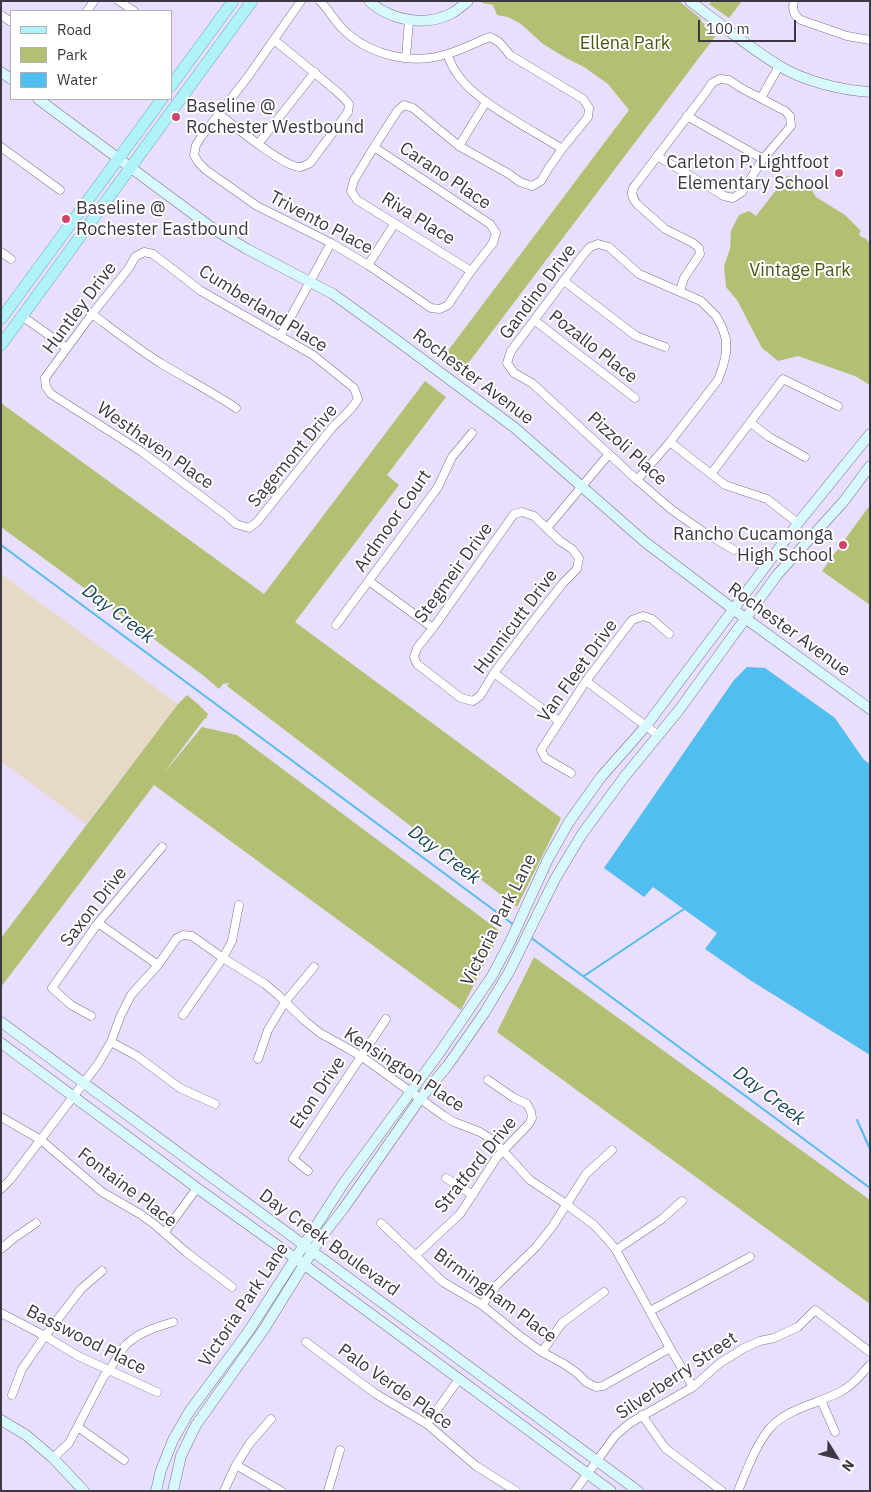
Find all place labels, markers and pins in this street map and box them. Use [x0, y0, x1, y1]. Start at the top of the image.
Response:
place label: Baseline @ Rochester Westbound [186, 96, 364, 138]
marker: Baseline @ Rochester Westbound [170, 111, 182, 123]
place label: Carleton P. Lightfoot Elementary School [666, 152, 829, 194]
marker: Carleton P. Lightfoot Elementary School [833, 167, 845, 179]
place label: Baseline @ Rochester Eastbound [76, 198, 249, 240]
marker: Baseline @ Rochester Eastbound [60, 213, 72, 225]
place label: Rancho Cucamonga High School [673, 524, 833, 566]
marker: Rancho Cucamonga High School [837, 539, 849, 551]

